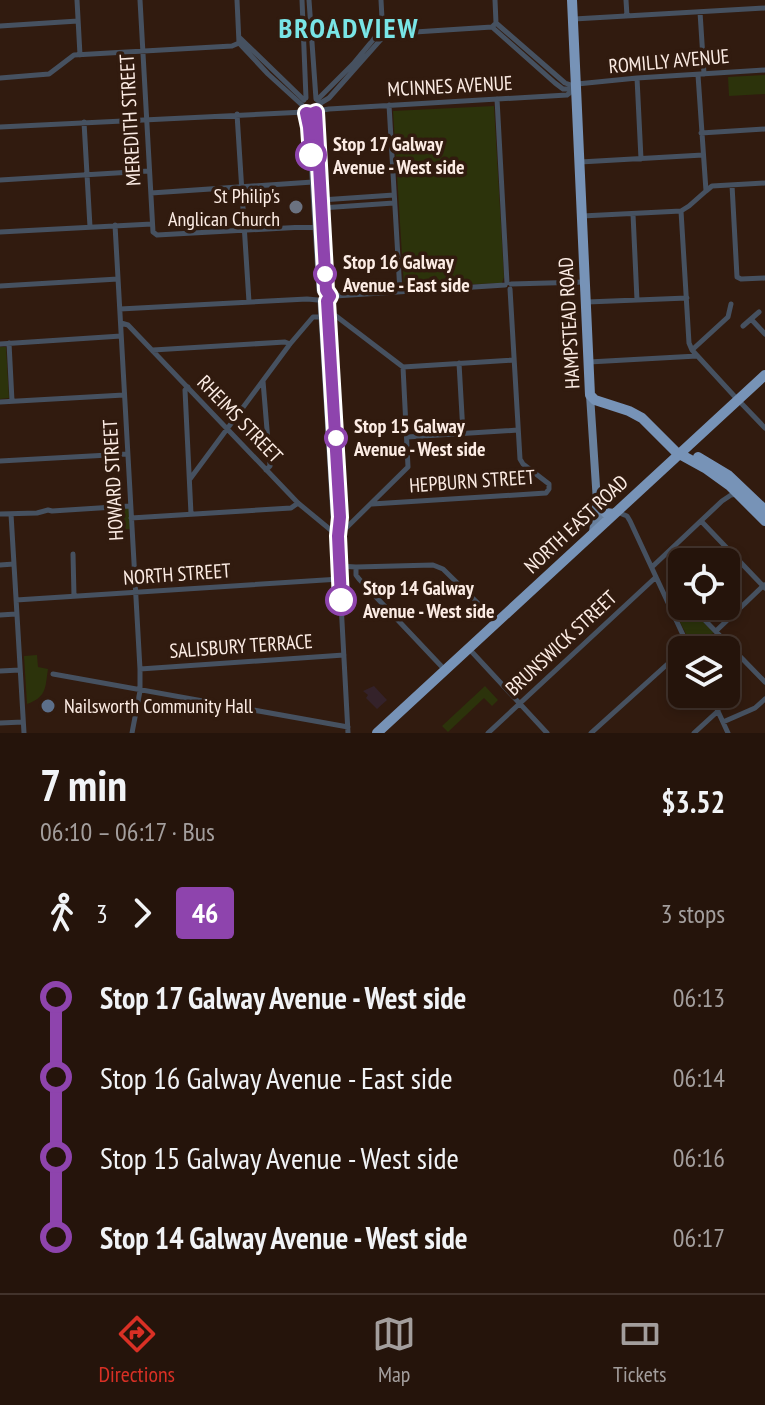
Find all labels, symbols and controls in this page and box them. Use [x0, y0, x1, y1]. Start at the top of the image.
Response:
district label: BROADVIEW [278, 9, 420, 46]
street label: ROMILLY AVENUE [608, 43, 730, 79]
street label: MEREDITH STREET [114, 53, 146, 186]
street label: MCINNES AVENUE [387, 70, 513, 102]
place label: Stop 17 Galway Avenue - West side [332, 131, 464, 180]
marker: Stop 17 Galway Avenue - West side [296, 140, 326, 170]
place label: St Philip's Anglican Church [168, 183, 280, 232]
marker: St Philip's Anglican Church [287, 198, 305, 216]
place label: Stop 16 Galway Avenue - East side [342, 249, 470, 298]
street label: HAMPSTEAD ROAD [553, 257, 585, 389]
marker: Stop 16 Galway Avenue - East side [314, 263, 336, 285]
street label: RHEIMS STREET [192, 370, 288, 468]
place label: Stop 15 Galway Avenue - West side [353, 413, 485, 462]
street label: HOWARD STREET [97, 419, 129, 541]
marker: Stop 15 Galway Avenue - West side [325, 427, 347, 449]
street label: HEPBURN STREET [408, 464, 536, 498]
street label: NORTH EAST ROAD [518, 469, 634, 579]
map controls [668, 548, 740, 708]
button: locate [668, 548, 740, 620]
street label: NORTH STREET [122, 557, 232, 591]
place label: Stop 14 Galway Avenue - West side [362, 575, 494, 624]
marker: Stop 14 Galway Avenue - West side [326, 585, 356, 615]
street label: BRUNSWICK STREET [500, 585, 622, 701]
street label: SALISBURY TERRACE [168, 628, 314, 664]
button: layers [668, 636, 740, 708]
place label: Nailsworth Community Hall [64, 693, 253, 719]
marker: Nailsworth Community Hall [39, 697, 57, 715]
text: 7 min [40, 756, 127, 813]
text: $3.52 [661, 782, 725, 821]
text: 06:10 – 06:17 · Bus [40, 815, 215, 848]
icon: walk [40, 891, 84, 935]
icon: forward [120, 891, 164, 935]
text: 46 [192, 894, 218, 931]
text: 3 [96, 897, 108, 930]
text: 3 stops [661, 897, 725, 930]
text: Stop 17 Galway Avenue - West side [100, 978, 466, 1017]
text: 06:13 [673, 981, 725, 1014]
text: Stop 16 Galway Avenue - East side [100, 1058, 453, 1097]
text: 06:14 [673, 1061, 725, 1094]
text: Stop 15 Galway Avenue - West side [100, 1138, 459, 1177]
text: 06:16 [673, 1141, 725, 1174]
text: Stop 14 Galway Avenue - West side [100, 1218, 468, 1257]
text: 06:17 [673, 1221, 725, 1254]
tab: Directions [99, 1312, 175, 1388]
tab: Map [372, 1312, 416, 1388]
tab: Tickets [613, 1312, 666, 1388]

